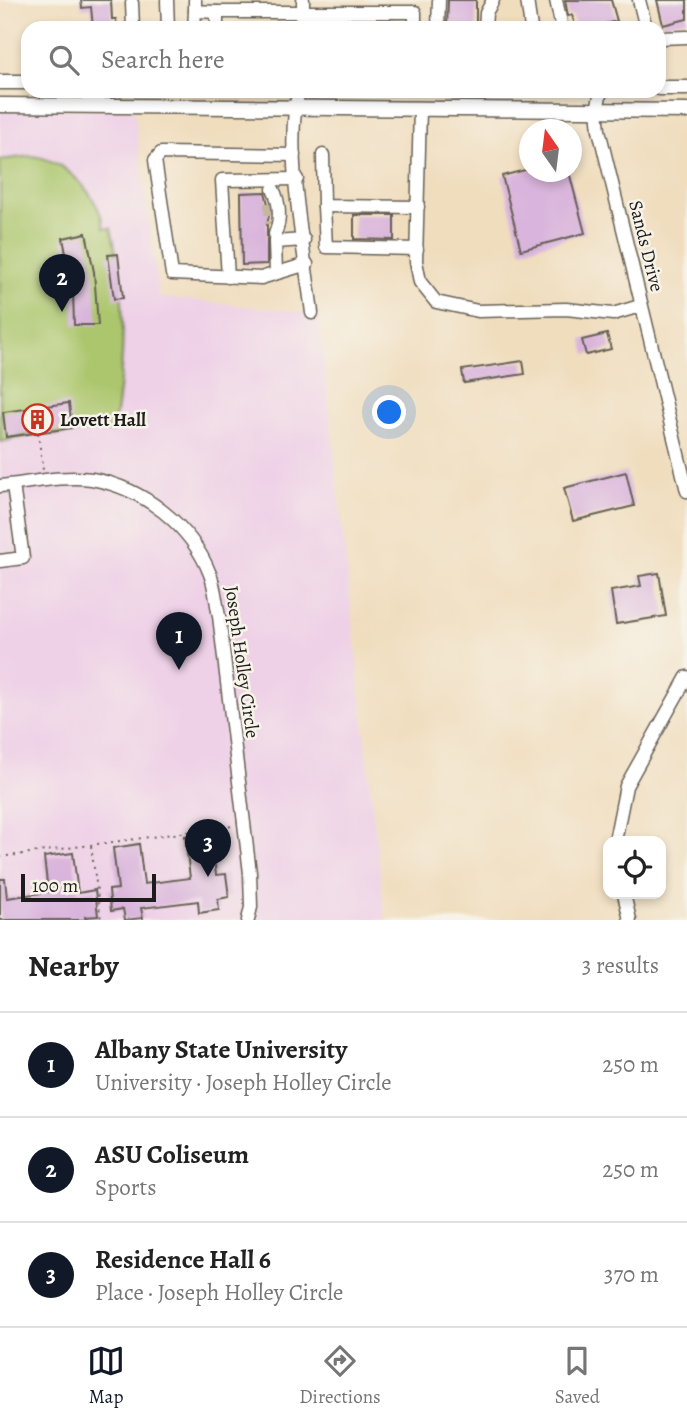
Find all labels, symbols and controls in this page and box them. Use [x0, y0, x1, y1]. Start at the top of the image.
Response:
search box [21, 21, 666, 98]
icon: search [45, 41, 83, 79]
text: Search here [101, 42, 225, 77]
north arrow [519, 119, 582, 182]
street label: Sands Drive [622, 198, 670, 294]
pin: 2 [39, 254, 85, 312]
your location [372, 395, 406, 429]
building icon: Lovett Hall [20, 403, 54, 437]
place label: Lovett Hall [60, 407, 146, 433]
street label: Joseph Holley Circle [218, 584, 266, 740]
pin: 1 [156, 612, 202, 670]
pin: 3 [185, 819, 231, 877]
map controls [603, 836, 666, 899]
button: locate [603, 836, 666, 899]
scale bar [21, 871, 156, 903]
text: 100 m [32, 873, 78, 899]
text: Nearby [28, 946, 119, 986]
text: 3 results [582, 950, 659, 981]
text: Albany State University [95, 1032, 347, 1067]
text: 1 [47, 1049, 55, 1080]
text: 250 m [602, 1049, 659, 1080]
text: University · Joseph Holley Circle [95, 1067, 391, 1098]
text: ASU Coliseum [95, 1137, 249, 1172]
text: 2 [45, 1154, 57, 1185]
text: 250 m [602, 1154, 659, 1185]
text: Sports [95, 1172, 156, 1203]
text: Residence Hall 6 [95, 1242, 271, 1277]
text: 3 [46, 1259, 56, 1290]
text: 370 m [604, 1259, 659, 1290]
text: Place · Joseph Holley Circle [95, 1277, 343, 1308]
tab: Map [87, 1342, 125, 1410]
tab: Directions [299, 1342, 381, 1410]
tab: Saved [555, 1342, 600, 1410]

